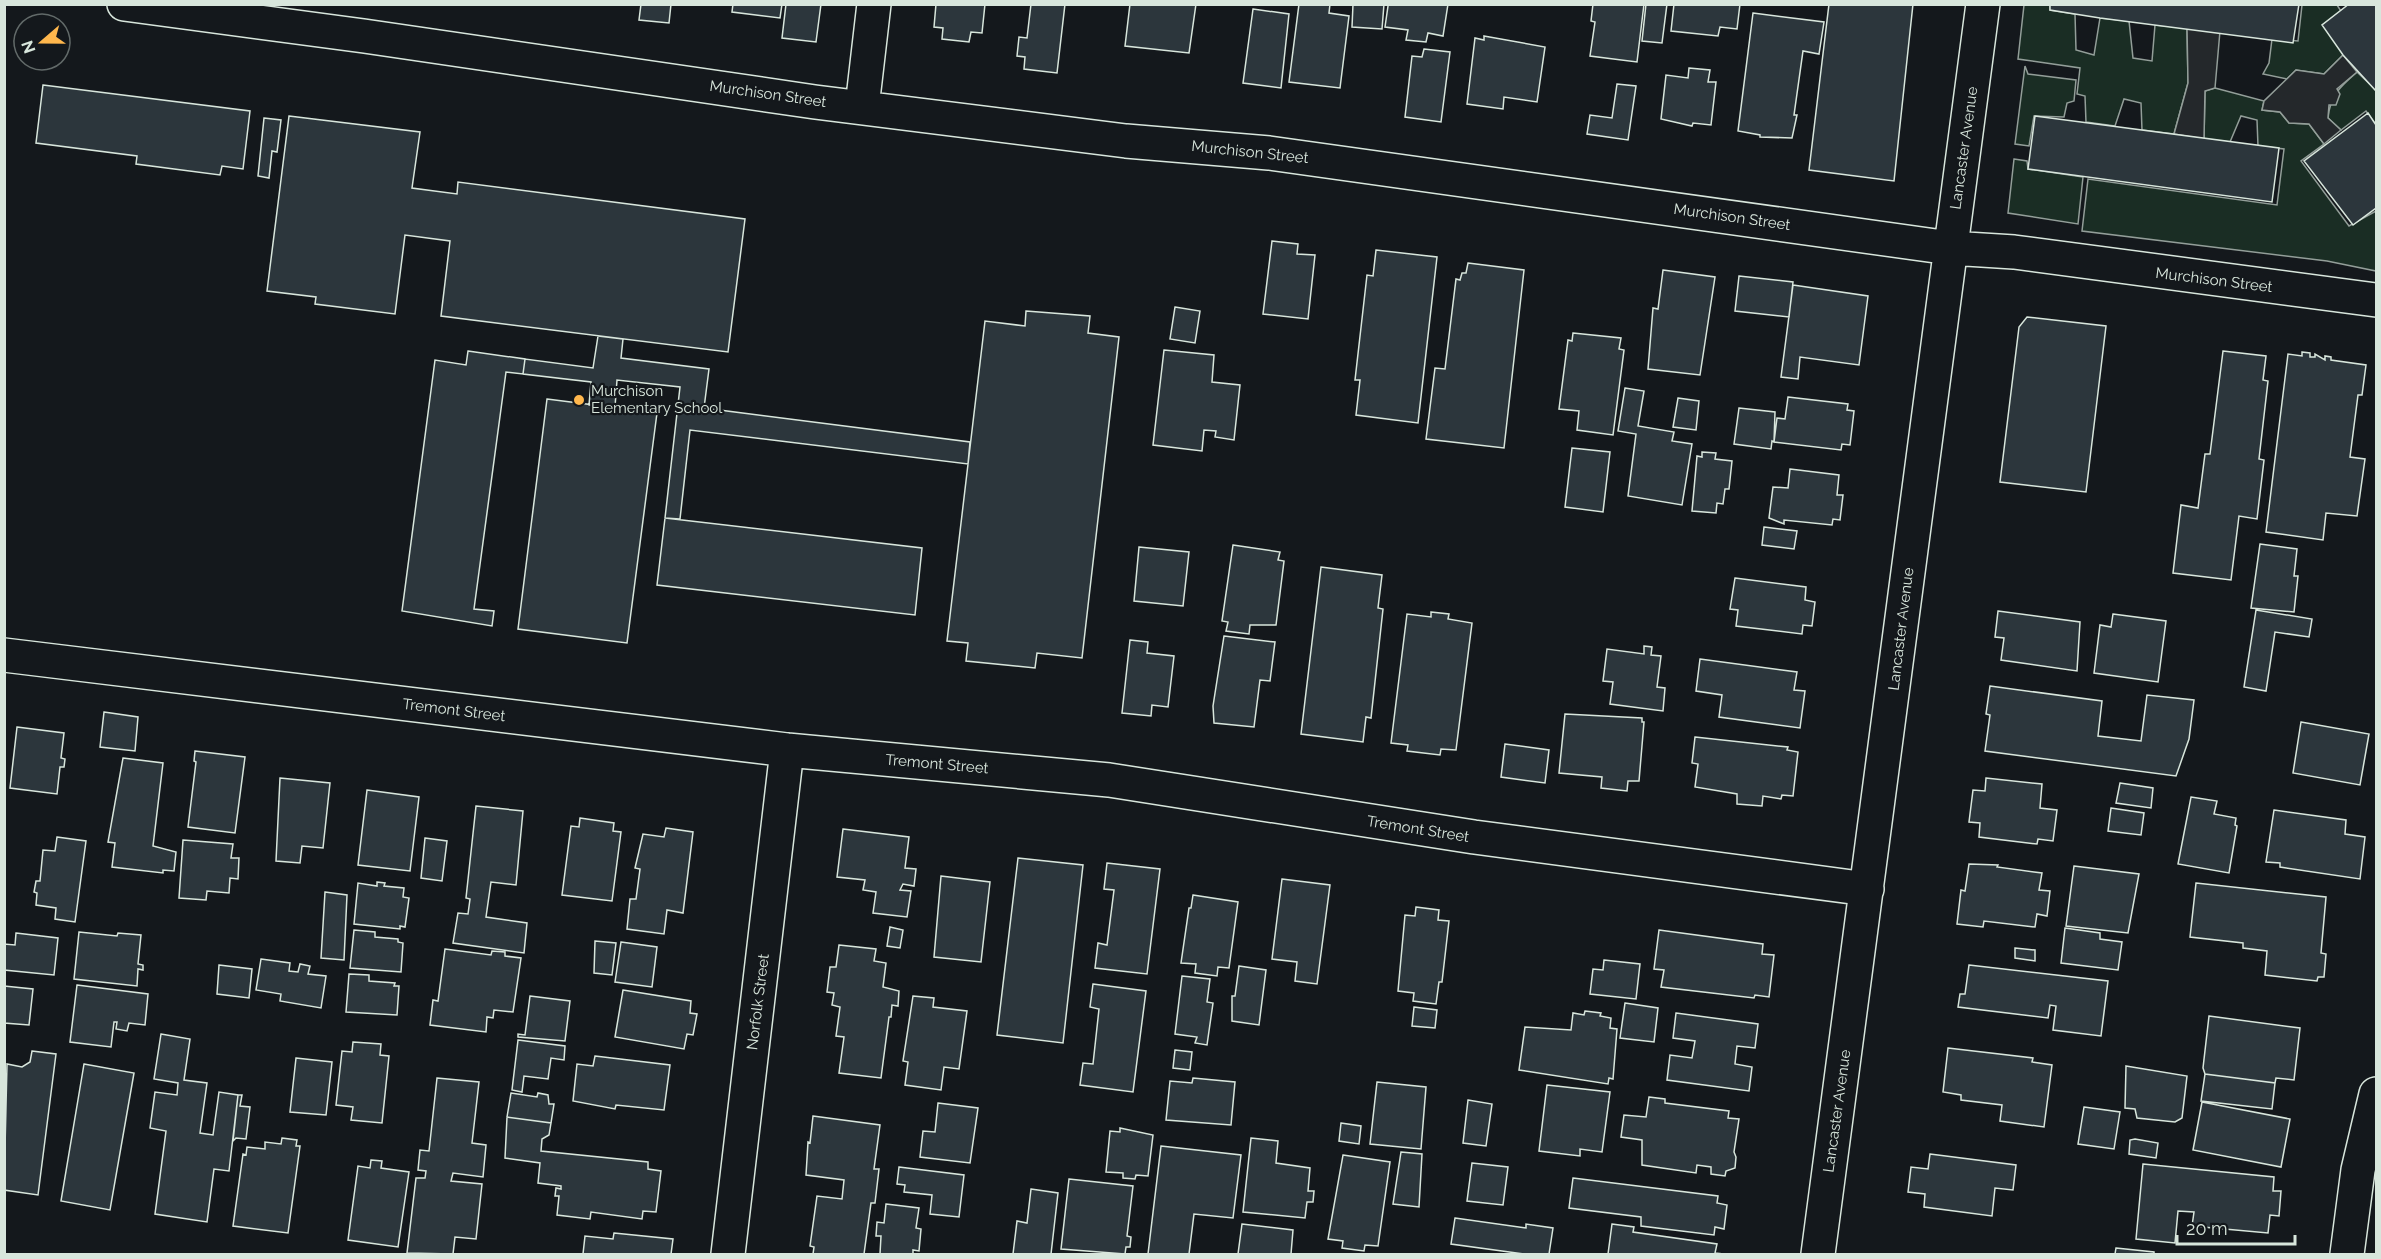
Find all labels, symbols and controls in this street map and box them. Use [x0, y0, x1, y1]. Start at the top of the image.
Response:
north arrow [12, 12, 72, 72]
text: N [17, 38, 39, 56]
street label: Murchison Street [708, 77, 828, 111]
street label: Lancaster Avenue [1946, 85, 1982, 211]
street label: Murchison Street [1191, 137, 1309, 167]
street label: Murchison Street [1672, 200, 1792, 234]
street label: Murchison Street [2155, 264, 2273, 296]
place label: Murchison Elementary School [591, 382, 723, 417]
marker: Murchison Elementary School [572, 393, 586, 407]
street label: Lancaster Avenue [1885, 566, 1918, 692]
street label: Tremont Street [402, 695, 506, 725]
street label: Tremont Street [885, 751, 989, 777]
street label: Tremont Street [1366, 812, 1470, 846]
street label: Norfolk Street [743, 953, 773, 1051]
street label: Lancaster Avenue [1819, 1048, 1855, 1174]
scale bar [2177, 1208, 2296, 1246]
text: 20 m [2186, 1218, 2228, 1239]

